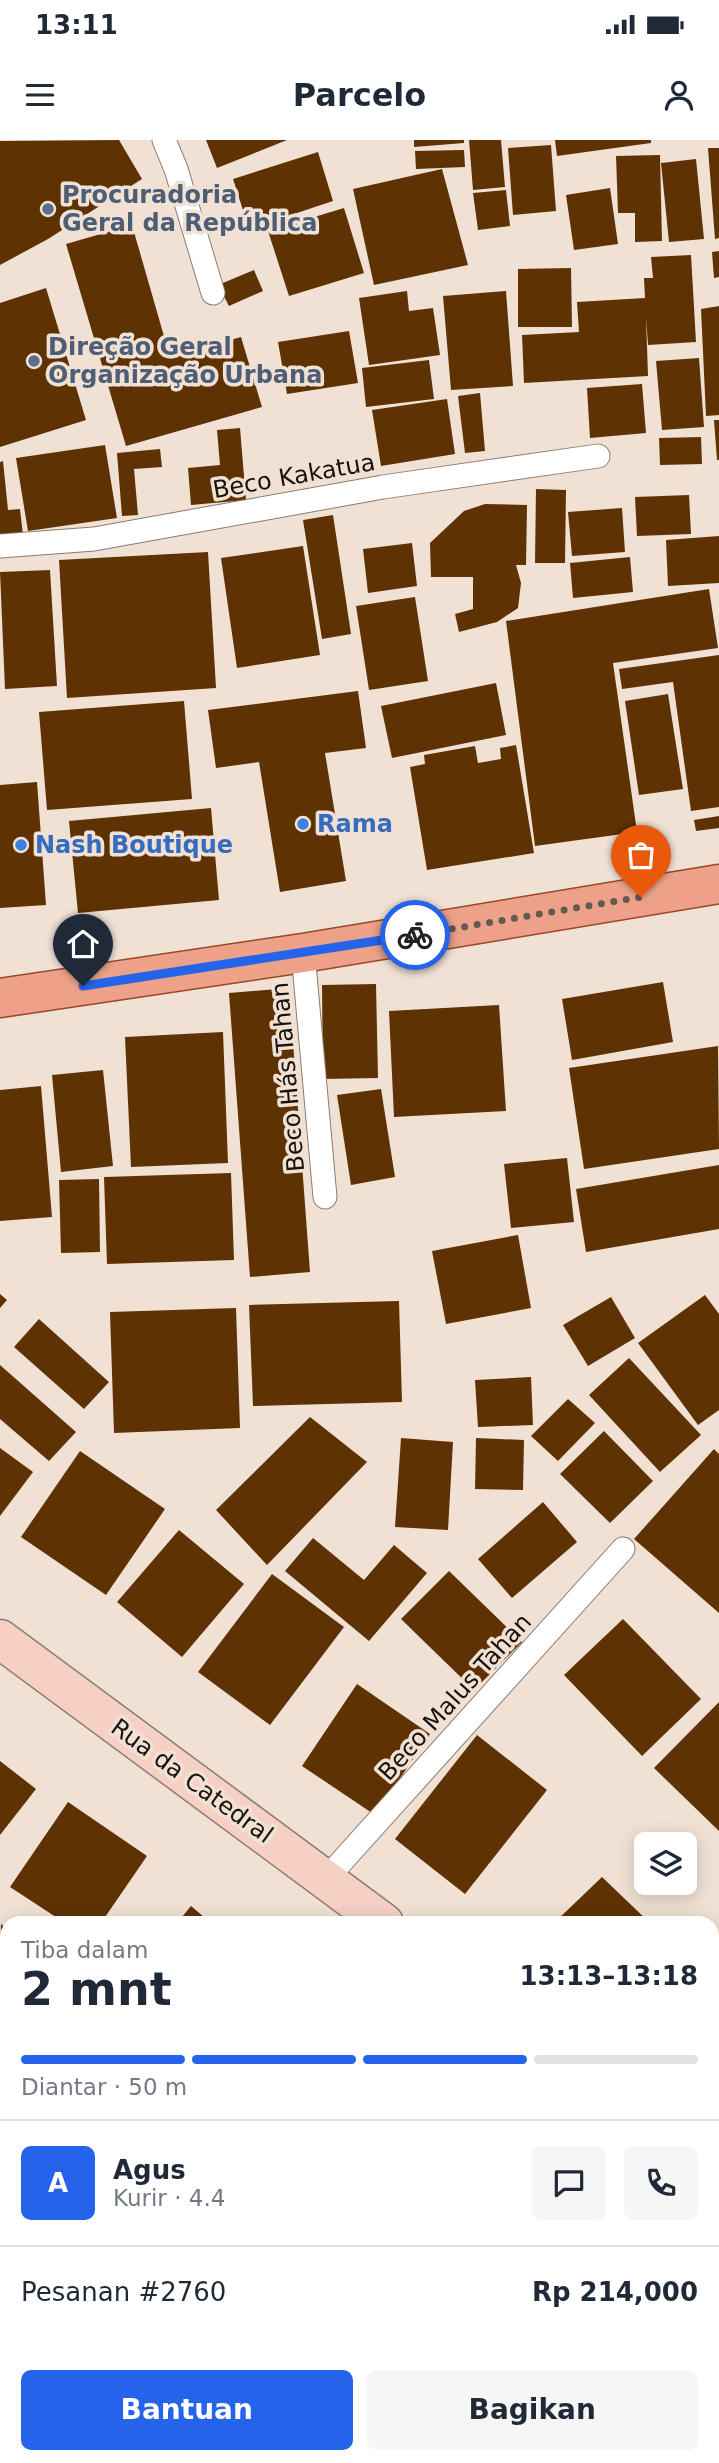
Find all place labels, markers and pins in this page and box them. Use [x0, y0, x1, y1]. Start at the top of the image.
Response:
place label: Procuradoria Geral da República [62, 181, 317, 237]
marker: Procuradoria Geral da República [40, 201, 56, 217]
place label: Direção Geral Organização Urbana [48, 333, 322, 389]
marker: Direção Geral Organização Urbana [26, 353, 42, 369]
place label: Rama [317, 810, 393, 838]
marker: Rama [295, 816, 311, 832]
pin [611, 825, 671, 897]
place label: Nash Boutique [35, 831, 233, 859]
marker: Nash Boutique [13, 837, 29, 853]
pin [53, 914, 113, 986]

